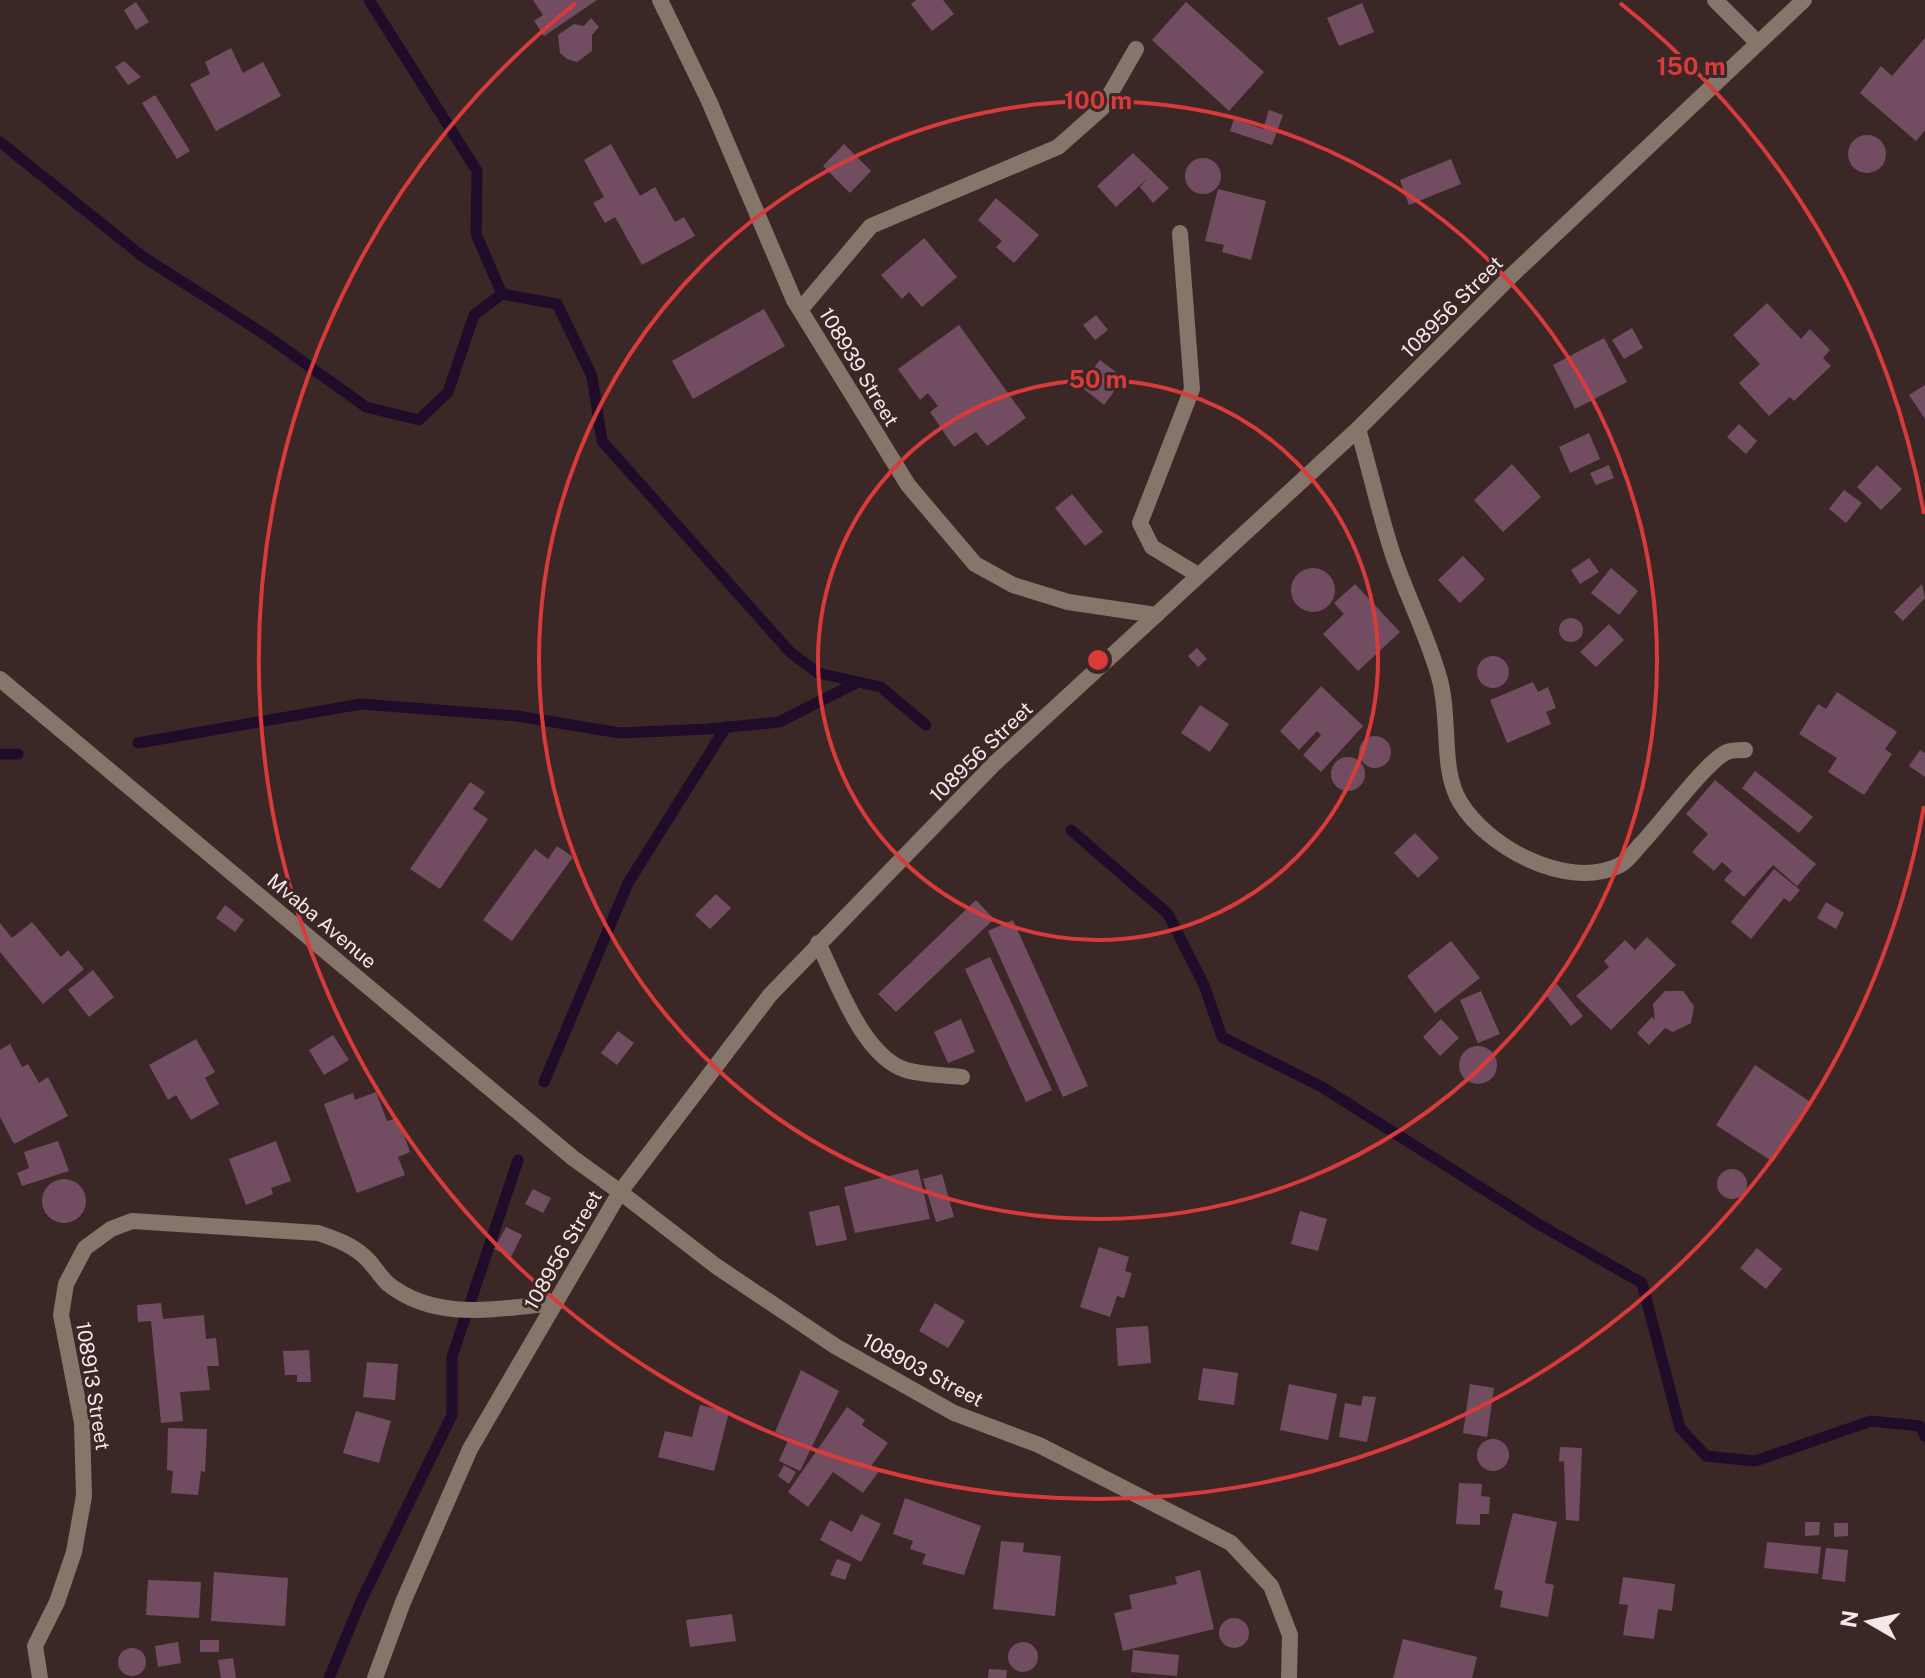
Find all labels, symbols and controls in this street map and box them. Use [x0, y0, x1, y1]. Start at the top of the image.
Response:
text: 150 m [1657, 52, 1725, 80]
text: 100 m [1064, 86, 1132, 114]
street label: 108956 Street [1396, 251, 1508, 363]
street label: 108939 Street [814, 304, 904, 430]
text: 50 m [1069, 365, 1127, 393]
centre of rings [1084, 646, 1112, 674]
street label: 108956 Street [924, 697, 1038, 807]
street label: Mvaba Avenue [263, 868, 381, 974]
street label: 108956 Street [519, 1186, 607, 1314]
street label: 108913 Street [71, 1320, 115, 1452]
street label: 108903 Street [858, 1328, 988, 1412]
north arrow [1829, 1582, 1909, 1662]
text: N [1835, 1608, 1863, 1629]

